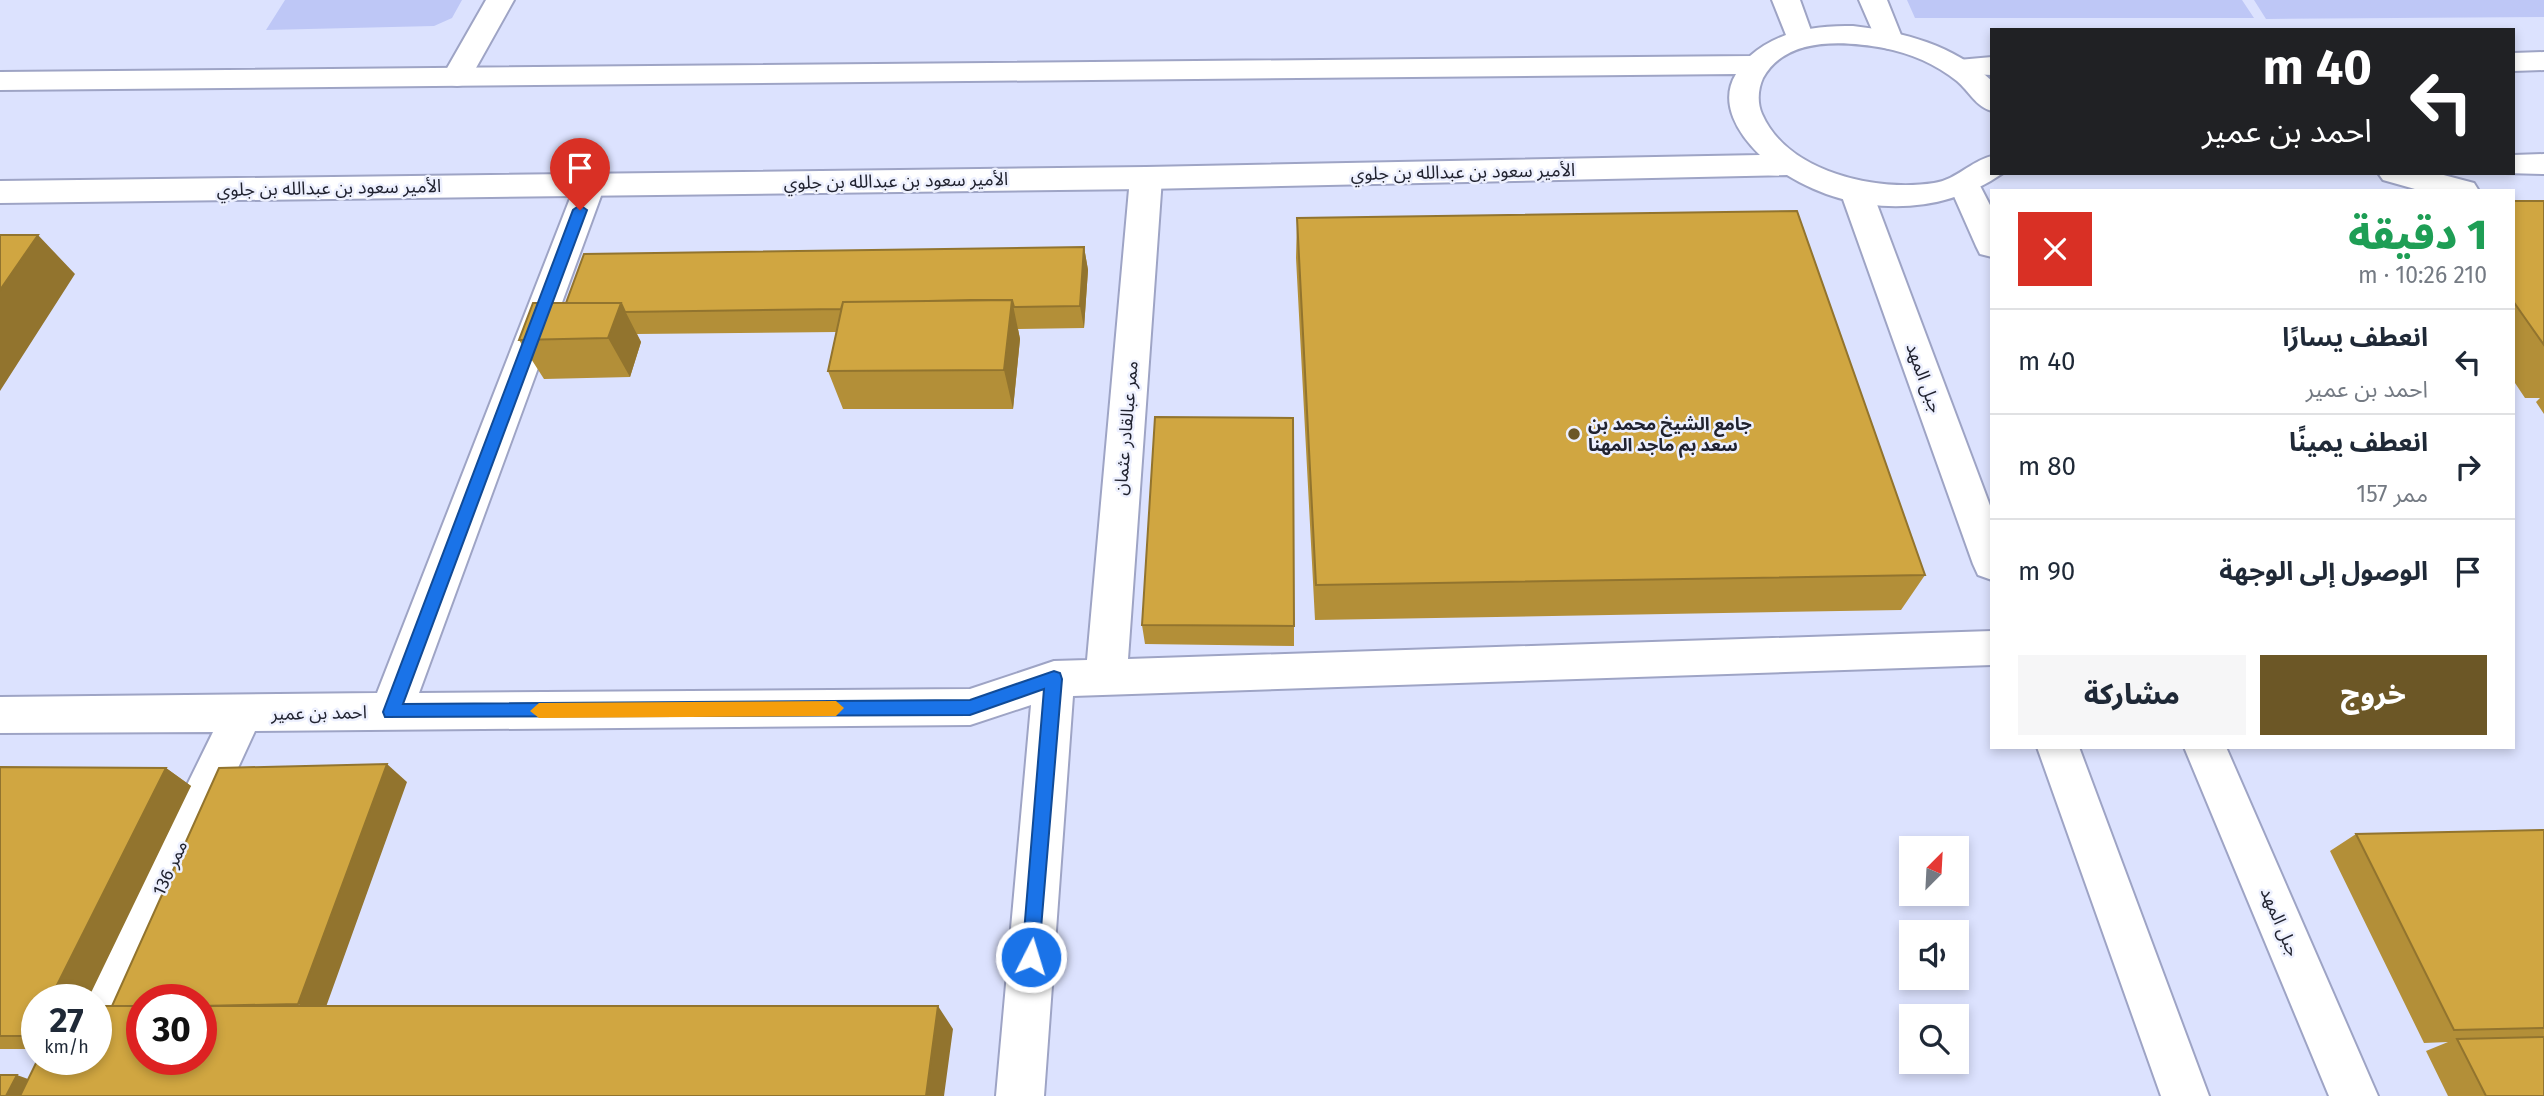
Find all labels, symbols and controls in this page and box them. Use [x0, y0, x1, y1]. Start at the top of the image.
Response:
text: 40 m [2263, 38, 2372, 97]
icon: left [2396, 56, 2487, 147]
text: احمد بن عمير [2202, 112, 2372, 150]
pin [550, 138, 610, 210]
icon: arrive [561, 149, 599, 187]
street label: الأمير سعود بن عبدالله بن جلوي [1351, 159, 1575, 187]
street label: الأمير سعود بن عبدالله بن جلوي [784, 168, 1008, 196]
street label: الأمير سعود بن عبدالله بن جلوي [217, 175, 441, 203]
text: 1 دقيقة [2348, 210, 2487, 260]
button: close [2018, 212, 2092, 286]
text: 210 m · 10:26 [2358, 261, 2487, 289]
text: انعطف يسارًا [2282, 322, 2428, 353]
street label: جبل المهد [1901, 340, 1947, 416]
icon: left [2449, 343, 2487, 381]
text: 40 m [2018, 346, 2076, 377]
street label: ممر عبالقادر عثمان [1109, 360, 1143, 496]
text: احمد بن عمير [2306, 375, 2428, 403]
place label: جامع الشيخ محمد بن سعد بم ماجد المهنا [1588, 413, 1752, 458]
marker: جامع الشيخ محمد بن سعد بم ماجد المهنا [1566, 426, 1582, 442]
text: انعطف يمينًا [2289, 427, 2428, 458]
icon: right [2449, 448, 2487, 486]
text: 80 m [2018, 451, 2076, 482]
text: ممر 157 [2356, 480, 2428, 508]
icon: arrive [2449, 553, 2487, 591]
text: 90 m [2018, 556, 2075, 587]
text: الوصول إلى الوجهة [2219, 556, 2428, 587]
button: مشاركة [2018, 655, 2246, 735]
button: خروج [2260, 655, 2487, 735]
street label: احمد بن عمير [270, 701, 367, 725]
north arrow [1899, 836, 1969, 906]
map controls [1899, 836, 1969, 1074]
street label: ممر 136 [148, 837, 192, 899]
street label: جبل المهد [2256, 884, 2304, 960]
position arrow [994, 920, 1068, 994]
button: sound [1899, 920, 1969, 990]
speed limit sign: 30 [126, 984, 217, 1075]
text: 27 [49, 999, 84, 1041]
button: search [1899, 1004, 1969, 1074]
text: km/h [44, 1036, 89, 1058]

